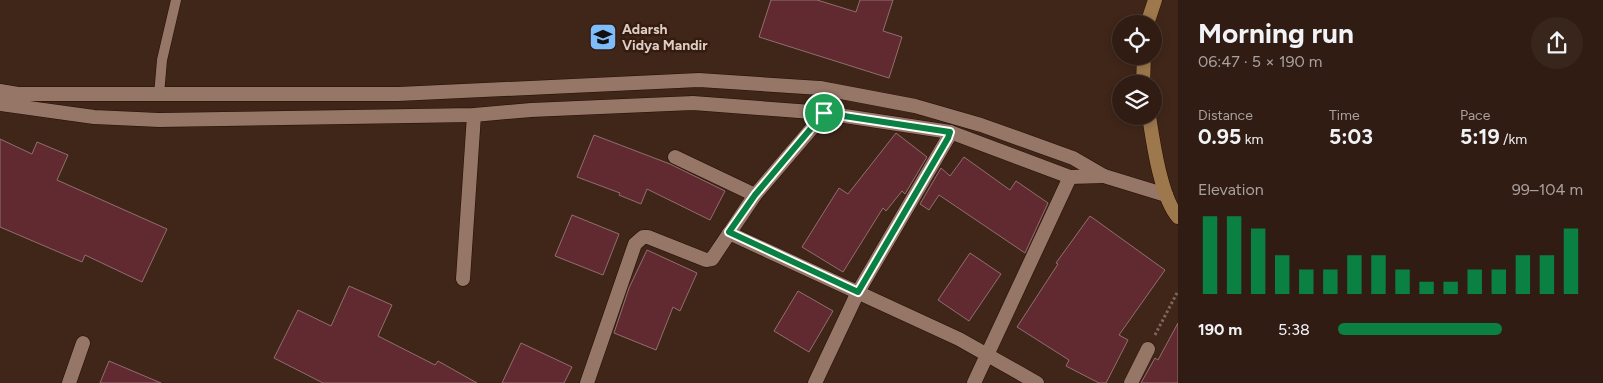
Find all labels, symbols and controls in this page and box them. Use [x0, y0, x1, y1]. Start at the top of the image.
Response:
map controls [1112, 15, 1162, 125]
button: locate [1112, 15, 1162, 65]
text: Morning run [1198, 16, 1354, 50]
button: share [1531, 17, 1583, 69]
place label: Adarsh Vidya Mandir [622, 21, 708, 54]
school or university icon: Adarsh Vidya Mandir [588, 22, 618, 52]
text: 06:47 · 5 × 190 m [1198, 52, 1322, 71]
button: layers [1112, 75, 1162, 125]
pin [803, 92, 845, 134]
icon: arrive [810, 99, 838, 127]
text: Distance [1198, 107, 1253, 124]
text: Time [1329, 107, 1360, 124]
text: Pace [1460, 107, 1490, 124]
text: 0.95 [1198, 124, 1241, 149]
text: 5:03 [1329, 124, 1373, 149]
text: 5:19 [1460, 124, 1500, 149]
text: km [1241, 131, 1263, 148]
text: /km [1500, 131, 1527, 148]
text: Elevation [1198, 180, 1264, 199]
text: 99–104 m [1512, 180, 1583, 199]
text: 190 m [1198, 320, 1242, 339]
text: 5:38 [1278, 320, 1310, 339]

